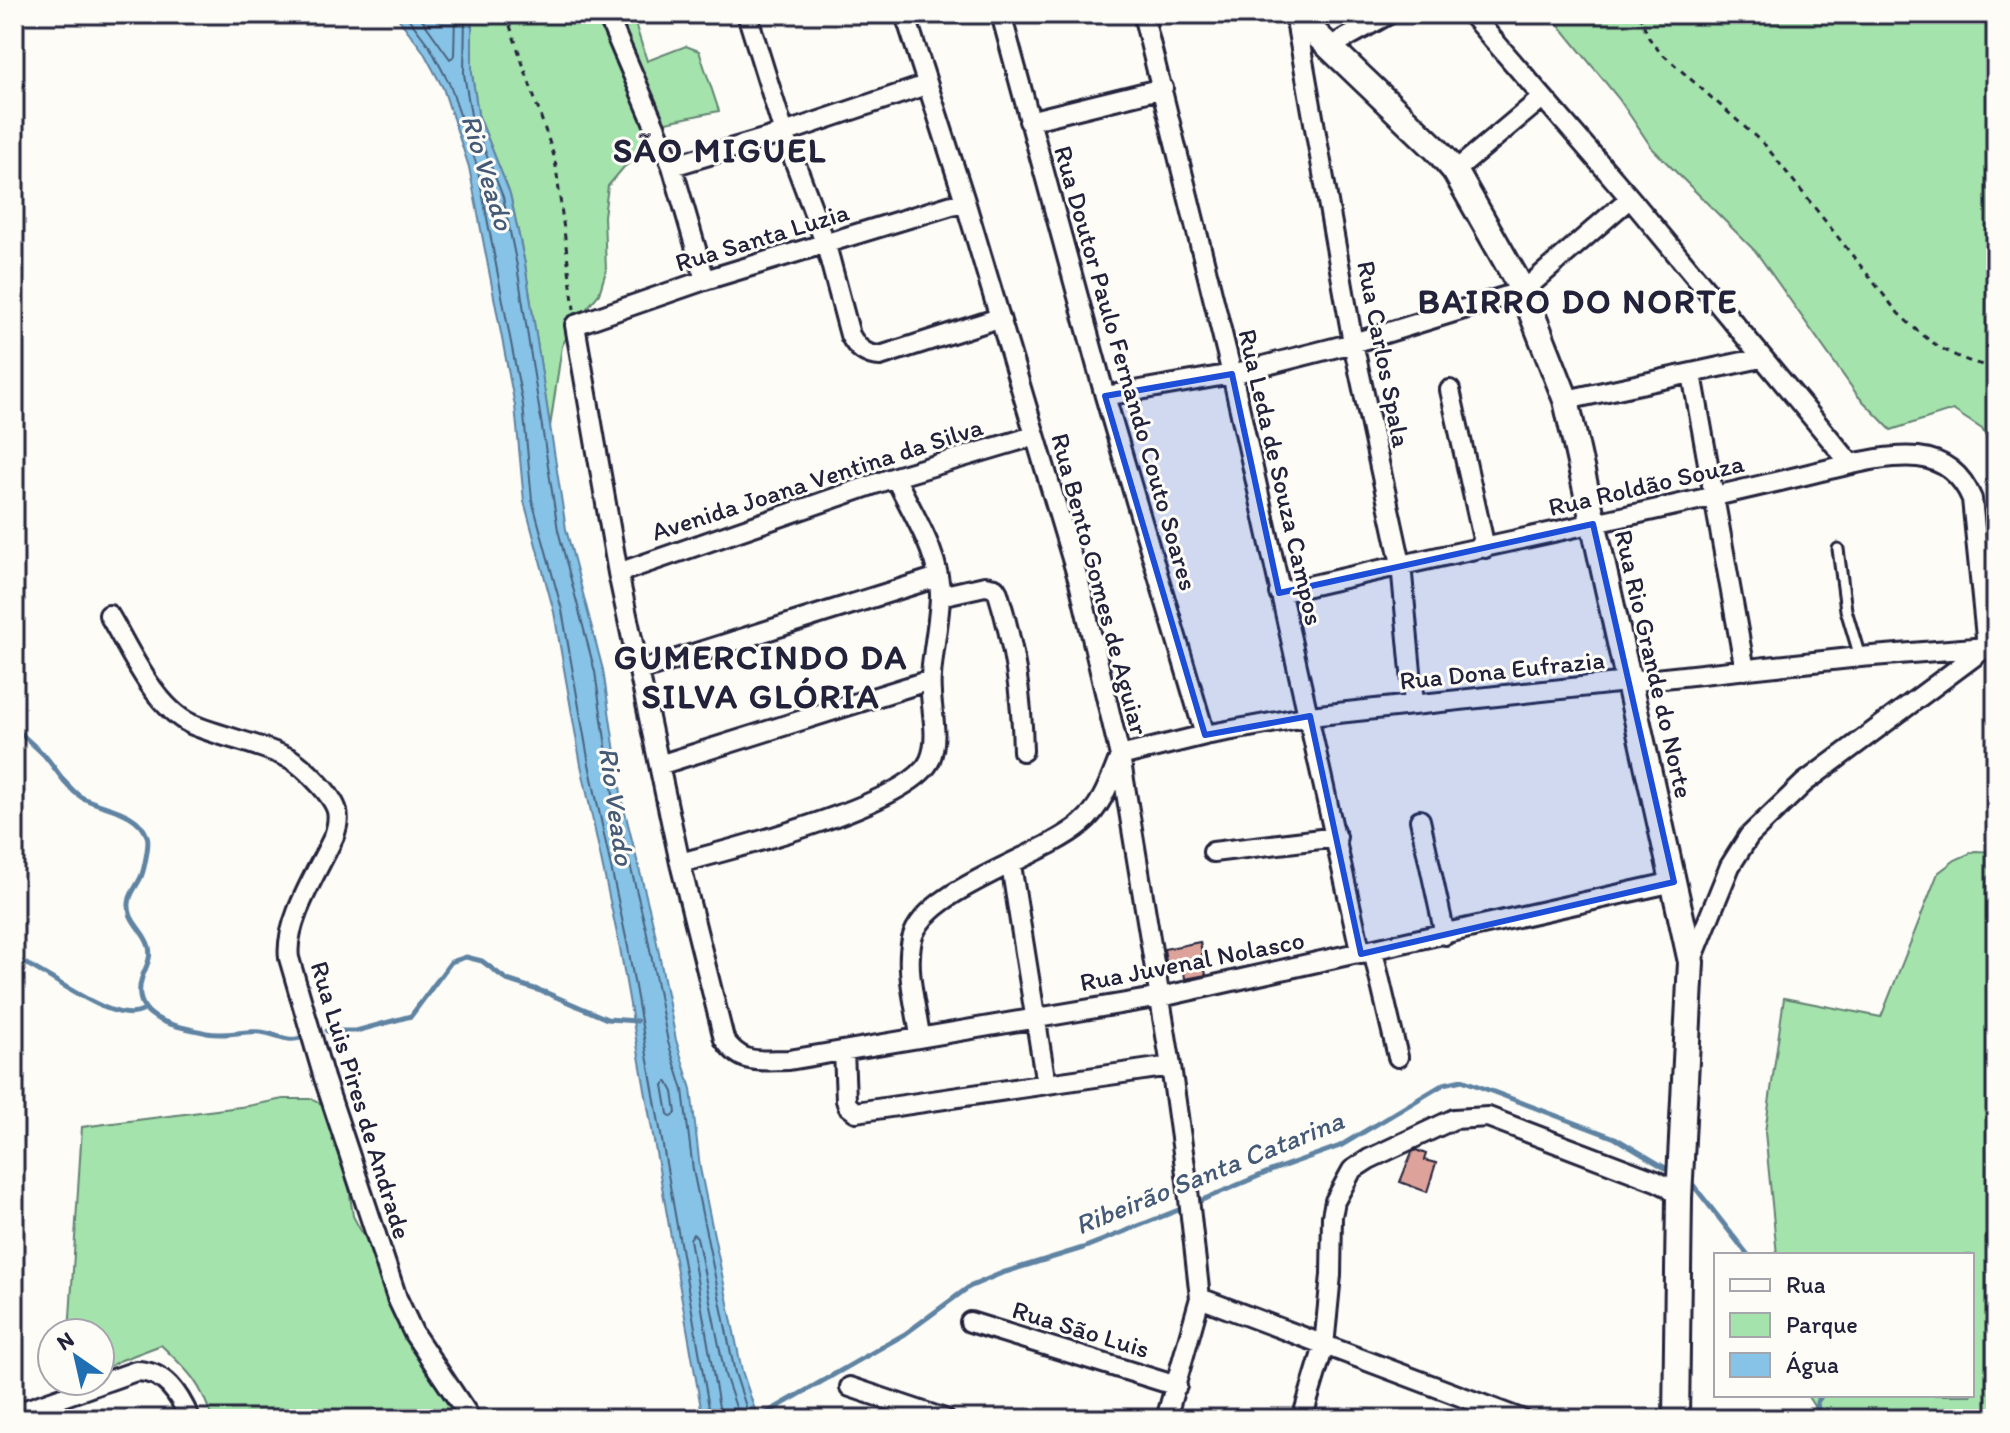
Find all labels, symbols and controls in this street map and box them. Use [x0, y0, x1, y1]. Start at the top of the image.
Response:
water label: Rio Veado [454, 110, 522, 235]
district label: SÃO MIGUEL [613, 130, 827, 171]
street label: Rua Doutor Paulo Fernando Couto Soares [1047, 142, 1205, 594]
street label: Rua Santa Luzia [671, 195, 853, 279]
street label: Rua Carlos Spala [1350, 258, 1418, 451]
district label: BAIRRO DO NORTE [1418, 281, 1738, 322]
street label: Rua Leda de Souza Campos [1231, 326, 1331, 628]
street label: Avenida Joana Ventina da Silva [647, 410, 987, 548]
street label: Rua Bento Gomes de Aguiar [1044, 430, 1156, 739]
street label: Rua Roldão Souza [1545, 447, 1747, 523]
street label: Rua Rio Grande do Norte [1608, 527, 1700, 801]
district label: GUMERCINDO DA SILVA GLÓRIA [614, 637, 908, 717]
street label: Rua Dona Eufrazia [1398, 643, 1606, 697]
water label: Rio Veado [592, 745, 642, 868]
street label: Rua Juvenal Nolasco [1077, 924, 1307, 998]
street label: Rua Luis Pires de Andrade [303, 957, 419, 1243]
water label: Ribeirão Santa Catarina [1070, 1102, 1349, 1242]
legend [1714, 1253, 1974, 1397]
text: Rua [1786, 1270, 1826, 1299]
street label: Rua São Luis [1009, 1293, 1153, 1365]
text: Parque [1786, 1310, 1858, 1339]
north arrow [36, 1317, 116, 1397]
text: N [51, 1325, 79, 1356]
text: Água [1786, 1350, 1839, 1379]

